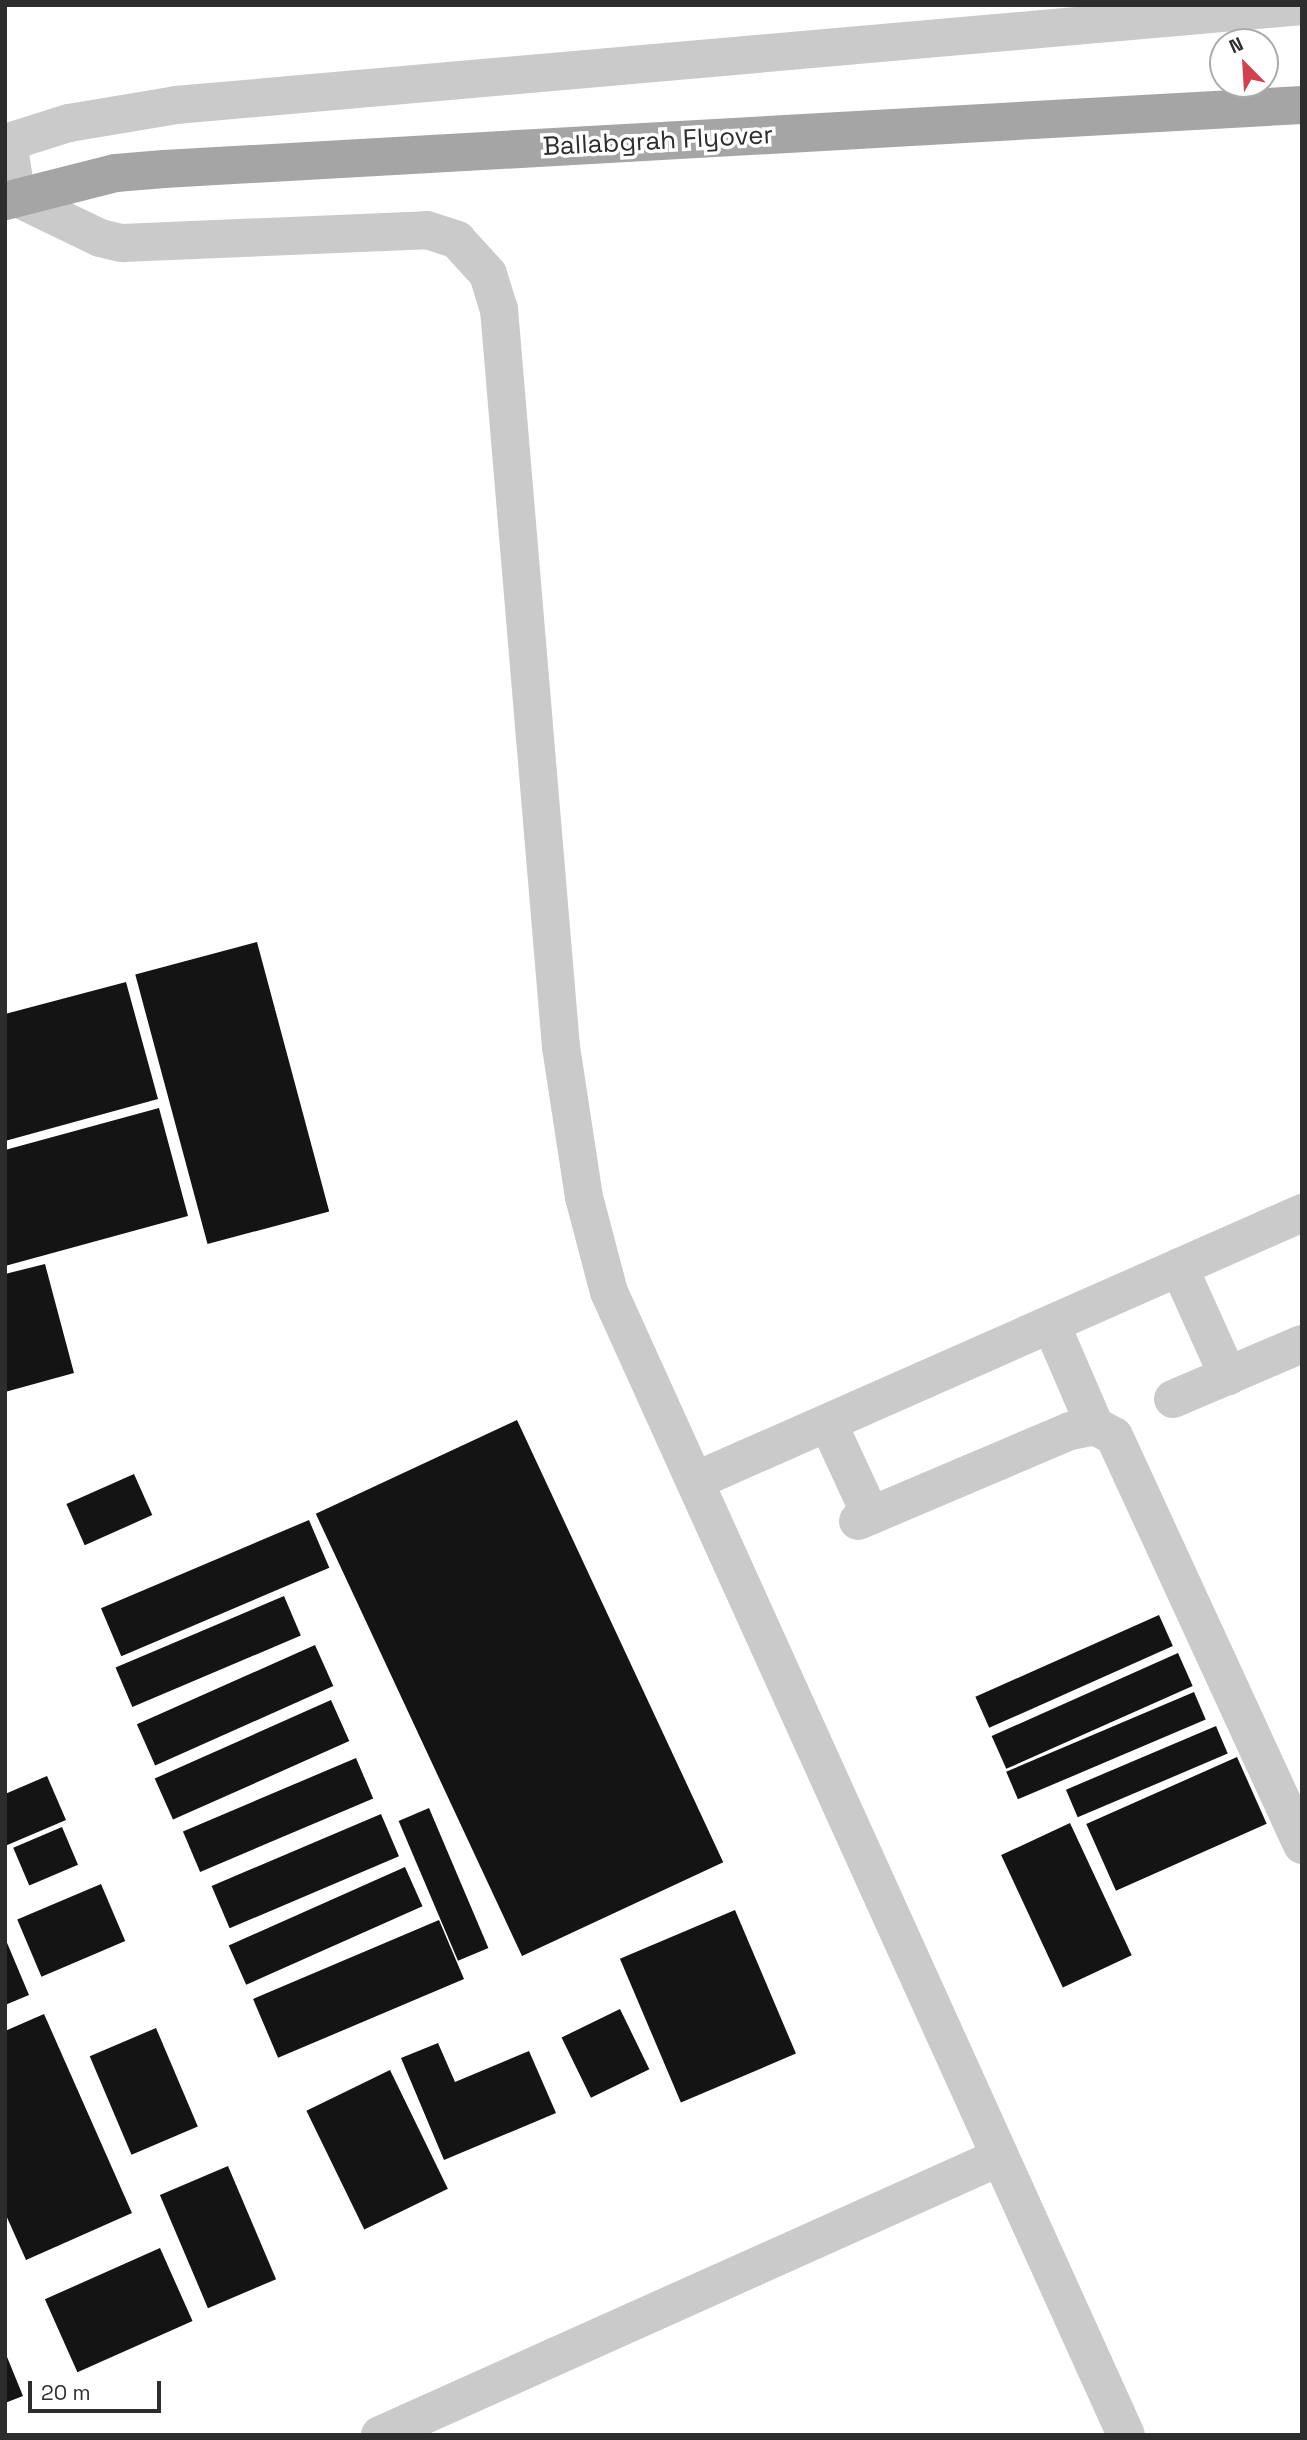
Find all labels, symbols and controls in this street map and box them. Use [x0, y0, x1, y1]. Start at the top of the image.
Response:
north arrow [1209, 28, 1279, 98]
text: N [1225, 31, 1247, 59]
street label: Ballabgrah Flyover [542, 119, 774, 163]
scale bar [32, 2366, 164, 2410]
text: 20 m [41, 2379, 91, 2406]

